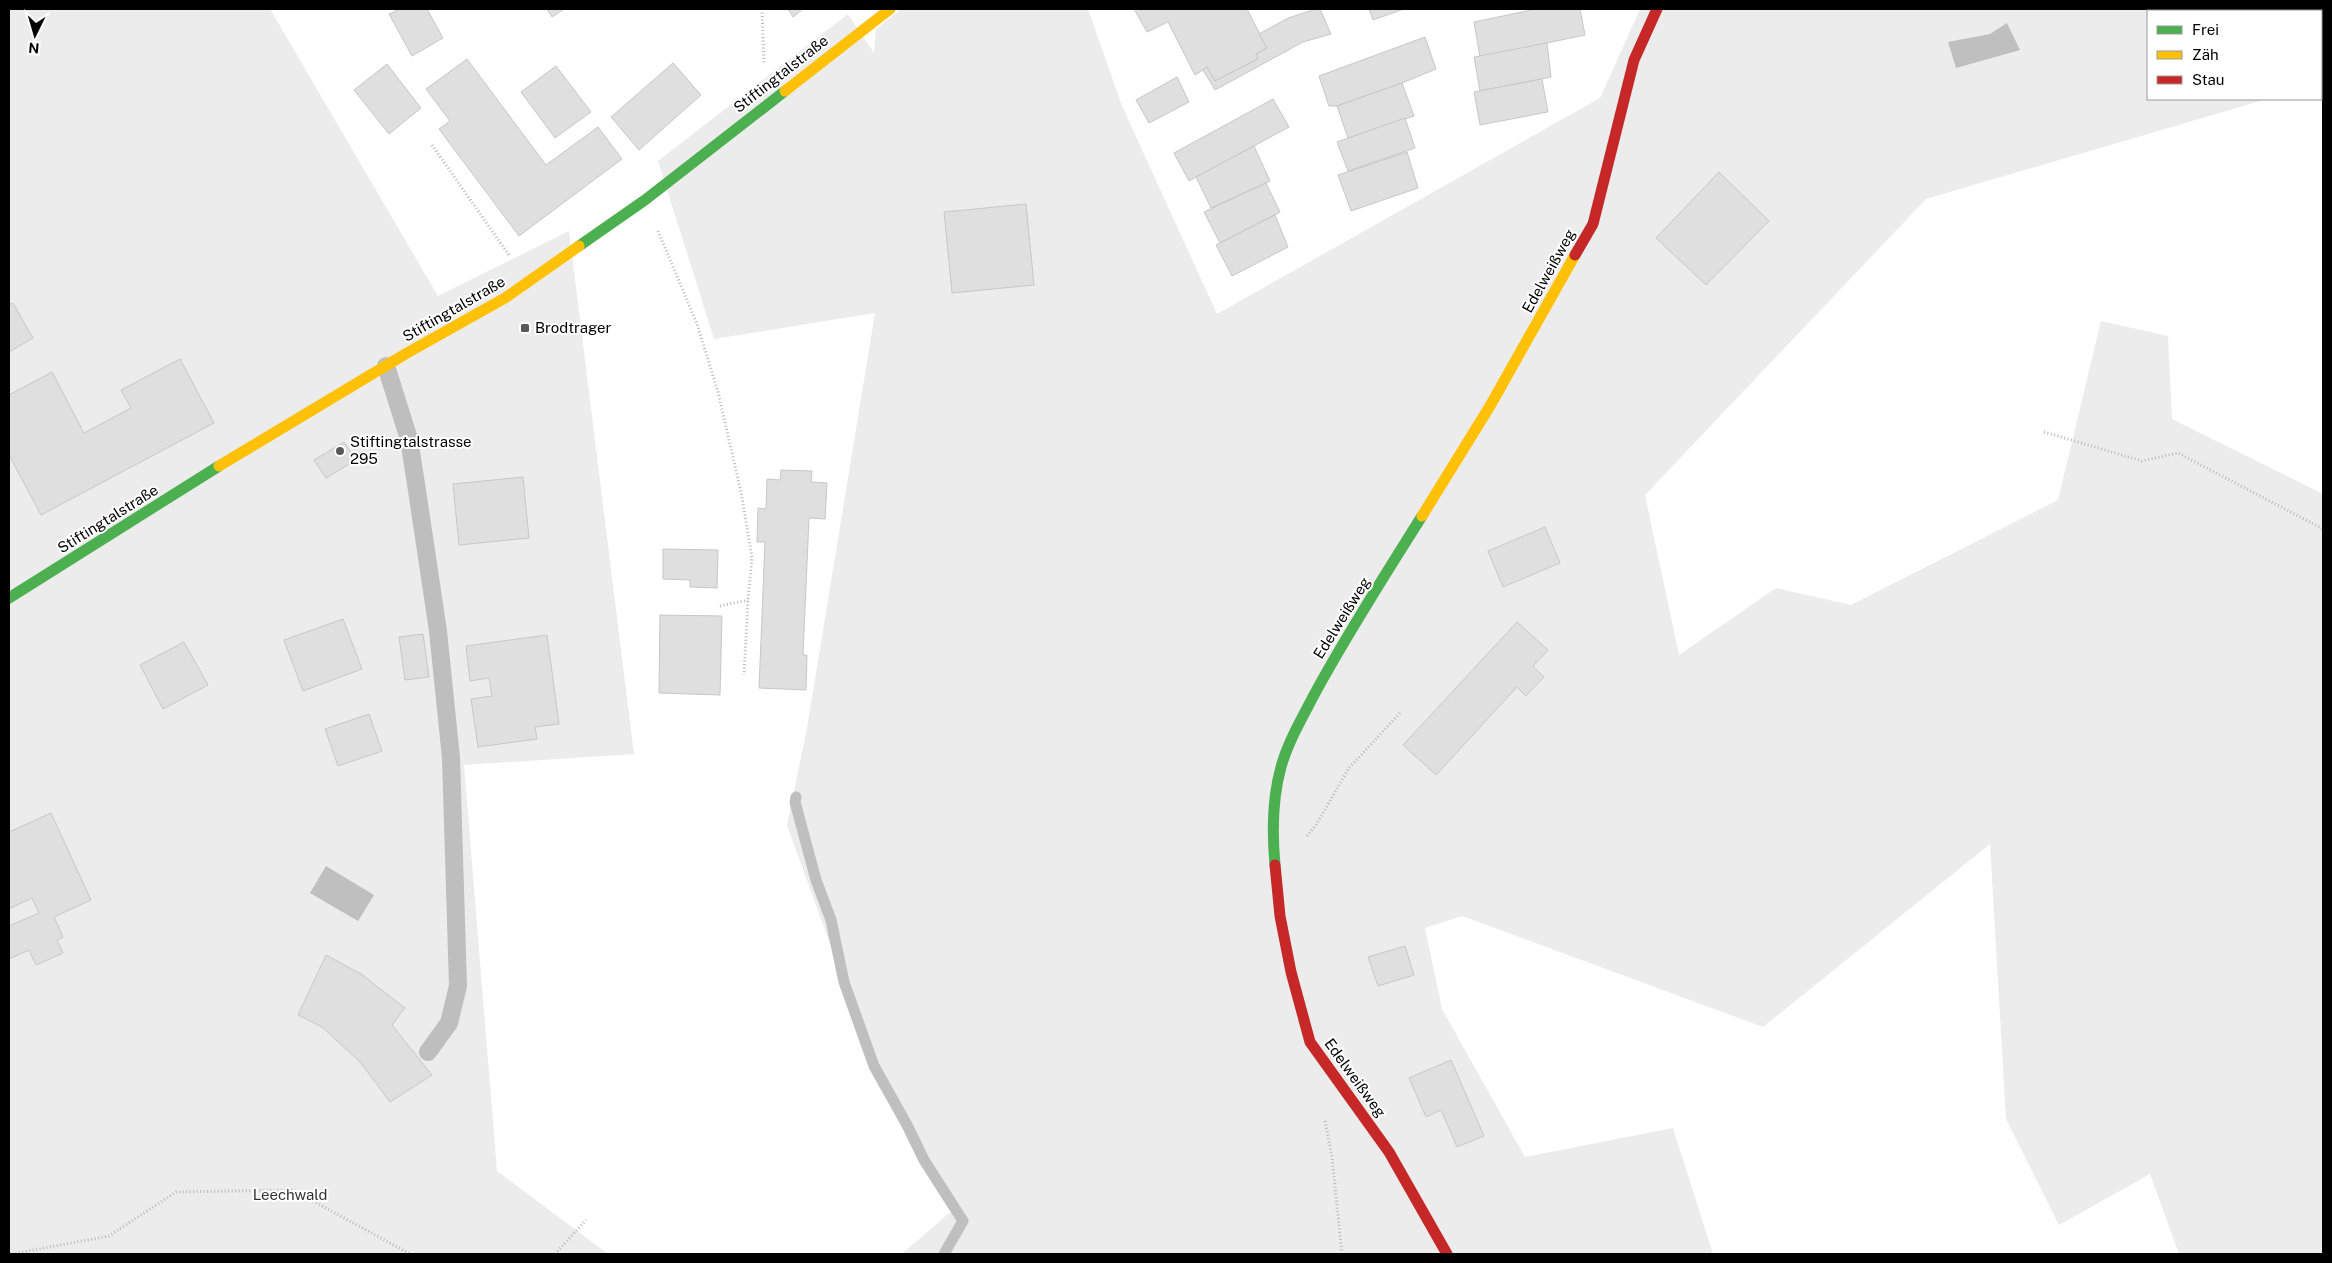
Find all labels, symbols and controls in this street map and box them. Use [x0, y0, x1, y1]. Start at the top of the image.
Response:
north arrow [10, 10, 60, 60]
legend [2147, 10, 2322, 100]
text: Frei [2192, 21, 2219, 38]
street label: Stiftingtalstraße [730, 31, 831, 116]
text: N [28, 40, 40, 56]
text: Zäh [2192, 46, 2219, 63]
text: Stau [2192, 71, 2225, 88]
street label: Edelweißweg [1519, 226, 1579, 316]
street label: Stiftingtalstraße [400, 272, 508, 345]
place label: Brodtrager [535, 319, 612, 336]
marker: Brodtrager [519, 322, 531, 334]
place label: Stiftingtalstrasse 295 [350, 433, 472, 467]
marker: Stiftingtalstrasse 295 [334, 445, 346, 457]
street label: Stiftingtalstraße [54, 481, 161, 556]
street label: Edelweißweg [1310, 574, 1373, 662]
street label: Edelweißweg [1321, 1035, 1390, 1120]
park label: Leechwald [253, 1186, 327, 1203]

